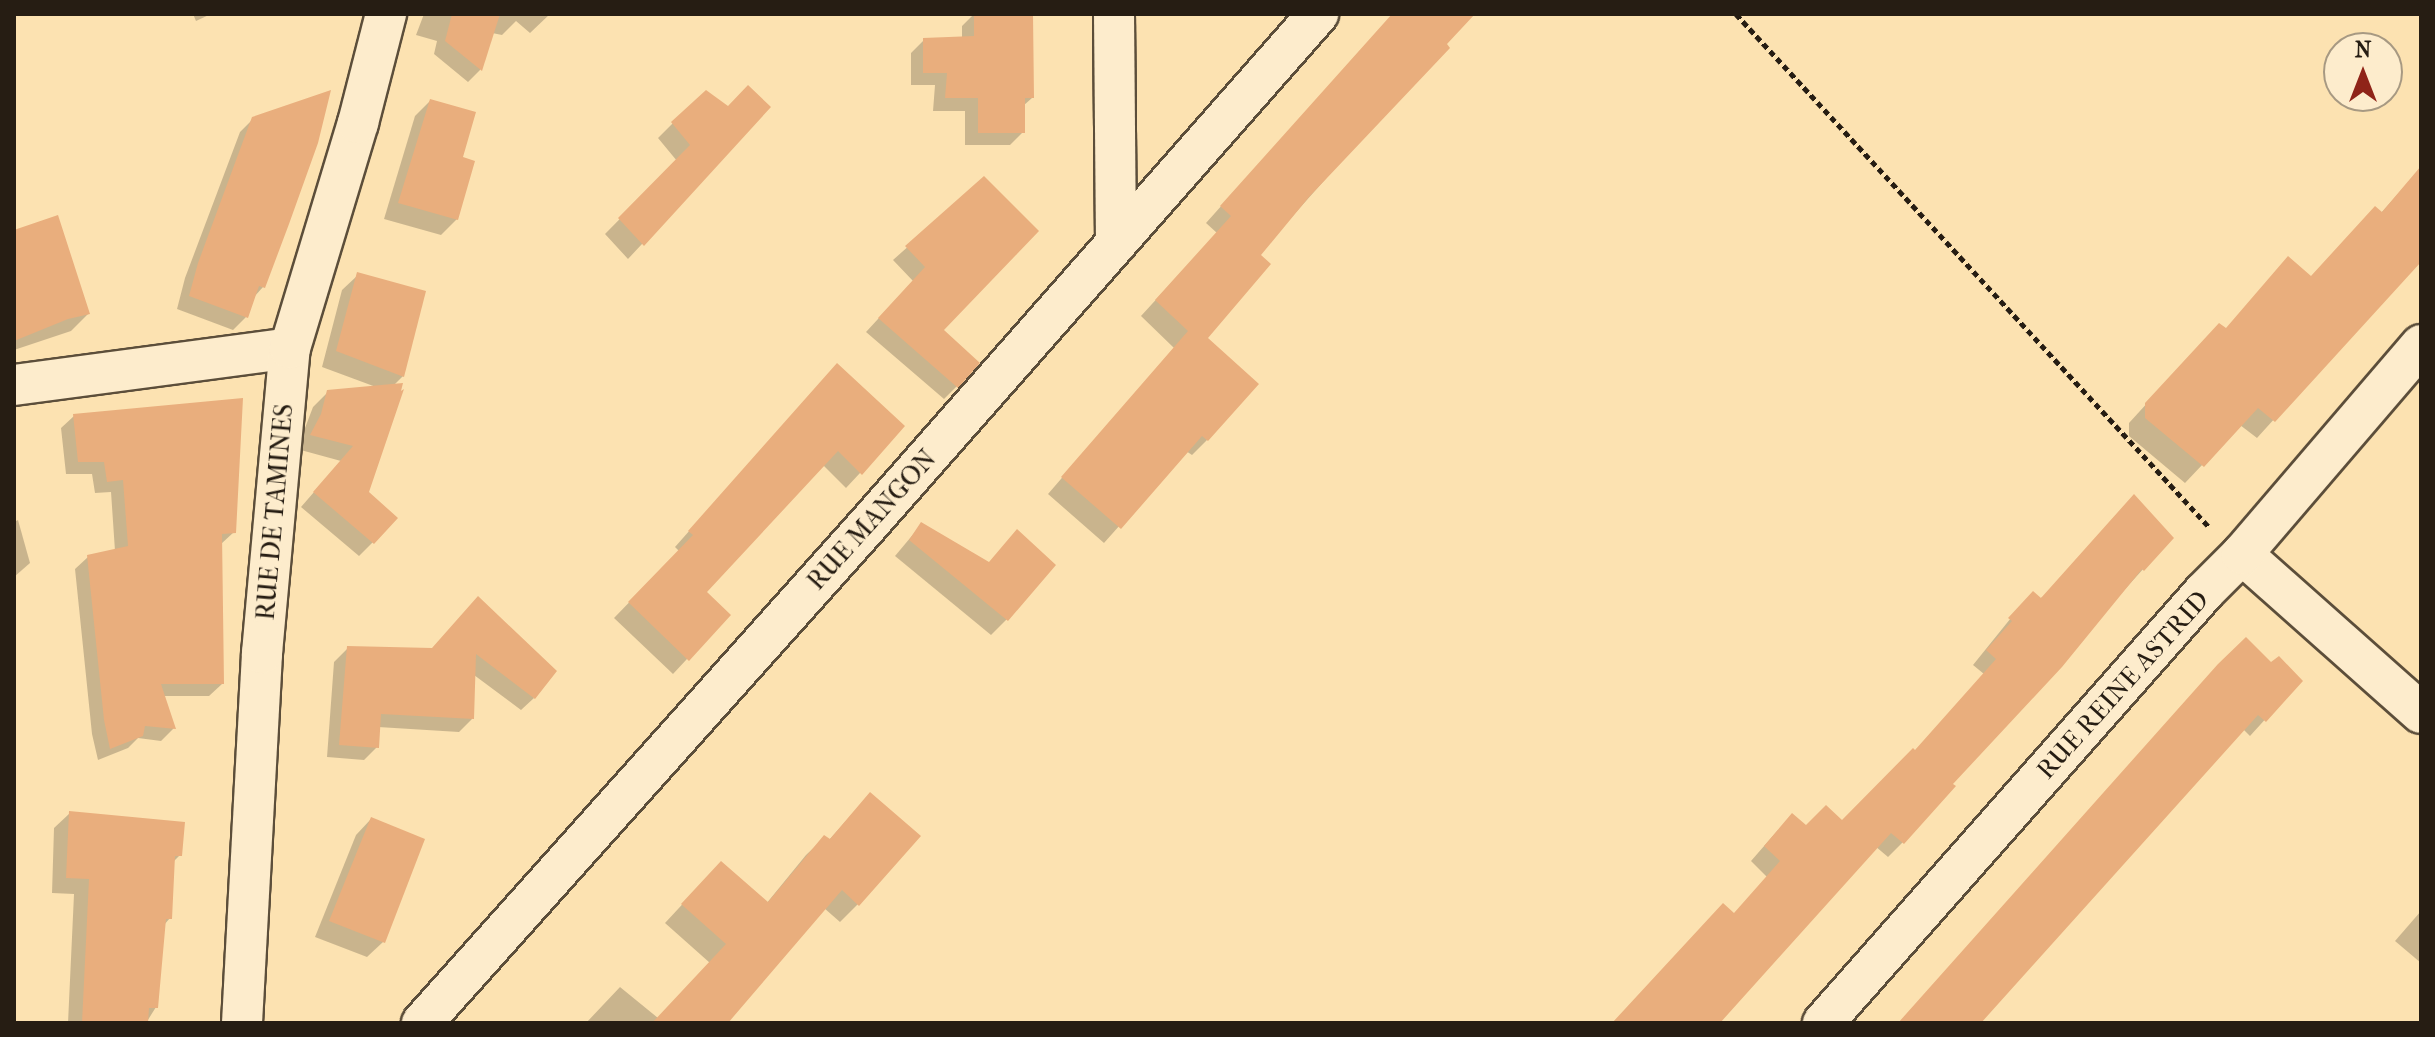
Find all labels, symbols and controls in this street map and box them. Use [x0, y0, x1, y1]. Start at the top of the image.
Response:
north arrow [2323, 32, 2403, 112]
text: N [2355, 37, 2371, 63]
street label: RUE DE TAMINES [250, 402, 300, 622]
street label: RUE MANGON [801, 443, 943, 597]
street label: RUE REINE ASTRID [2030, 585, 2216, 785]

